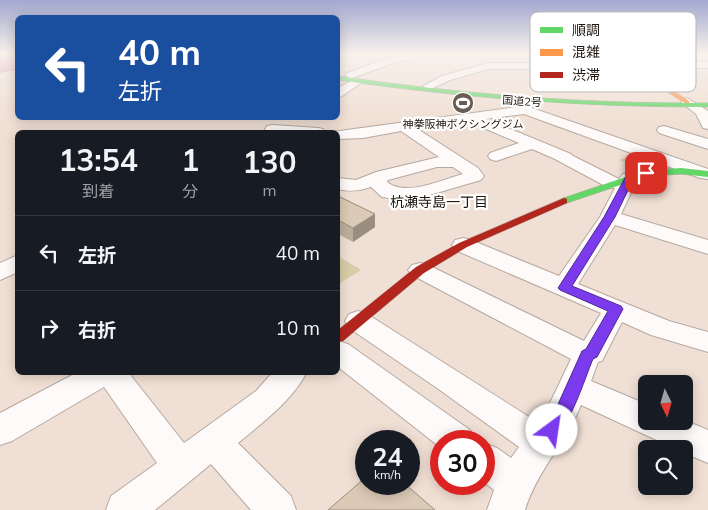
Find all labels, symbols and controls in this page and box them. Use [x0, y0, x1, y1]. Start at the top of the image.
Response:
legend [530, 12, 696, 92]
text: 順調 [572, 21, 600, 39]
text: 40 m [118, 30, 201, 74]
icon: left [35, 35, 100, 100]
text: 混雑 [572, 43, 600, 61]
text: 渋滞 [572, 66, 600, 84]
text: 左折 [118, 77, 162, 105]
sports icon: 神拳阪神ボクシングジム [451, 91, 475, 115]
street label: 国道2号 [502, 93, 542, 109]
place label: 神拳阪神ボクシングジム [403, 117, 524, 131]
text: 13:54 [58, 141, 138, 179]
text: 1 [181, 141, 199, 179]
text: 130 [243, 143, 297, 181]
pin [625, 152, 667, 194]
icon: arrive [632, 159, 660, 187]
text: m [263, 180, 277, 200]
text: 到着 [82, 181, 114, 201]
text: 分 [182, 181, 198, 201]
district label: 杭瀬寺島一丁目 [390, 193, 488, 211]
icon: left [35, 239, 63, 267]
text: 40 m [276, 241, 320, 265]
text: 左折 [78, 243, 116, 267]
icon: right [35, 314, 63, 342]
text: 10 m [276, 316, 320, 340]
text: 右折 [78, 318, 116, 342]
north arrow [638, 375, 692, 430]
map controls [638, 375, 693, 495]
position arrow [525, 403, 577, 455]
speed limit sign: 30 [430, 430, 495, 495]
button: search [638, 440, 693, 495]
text: 24 [372, 441, 403, 472]
text: km/h [374, 467, 401, 482]

